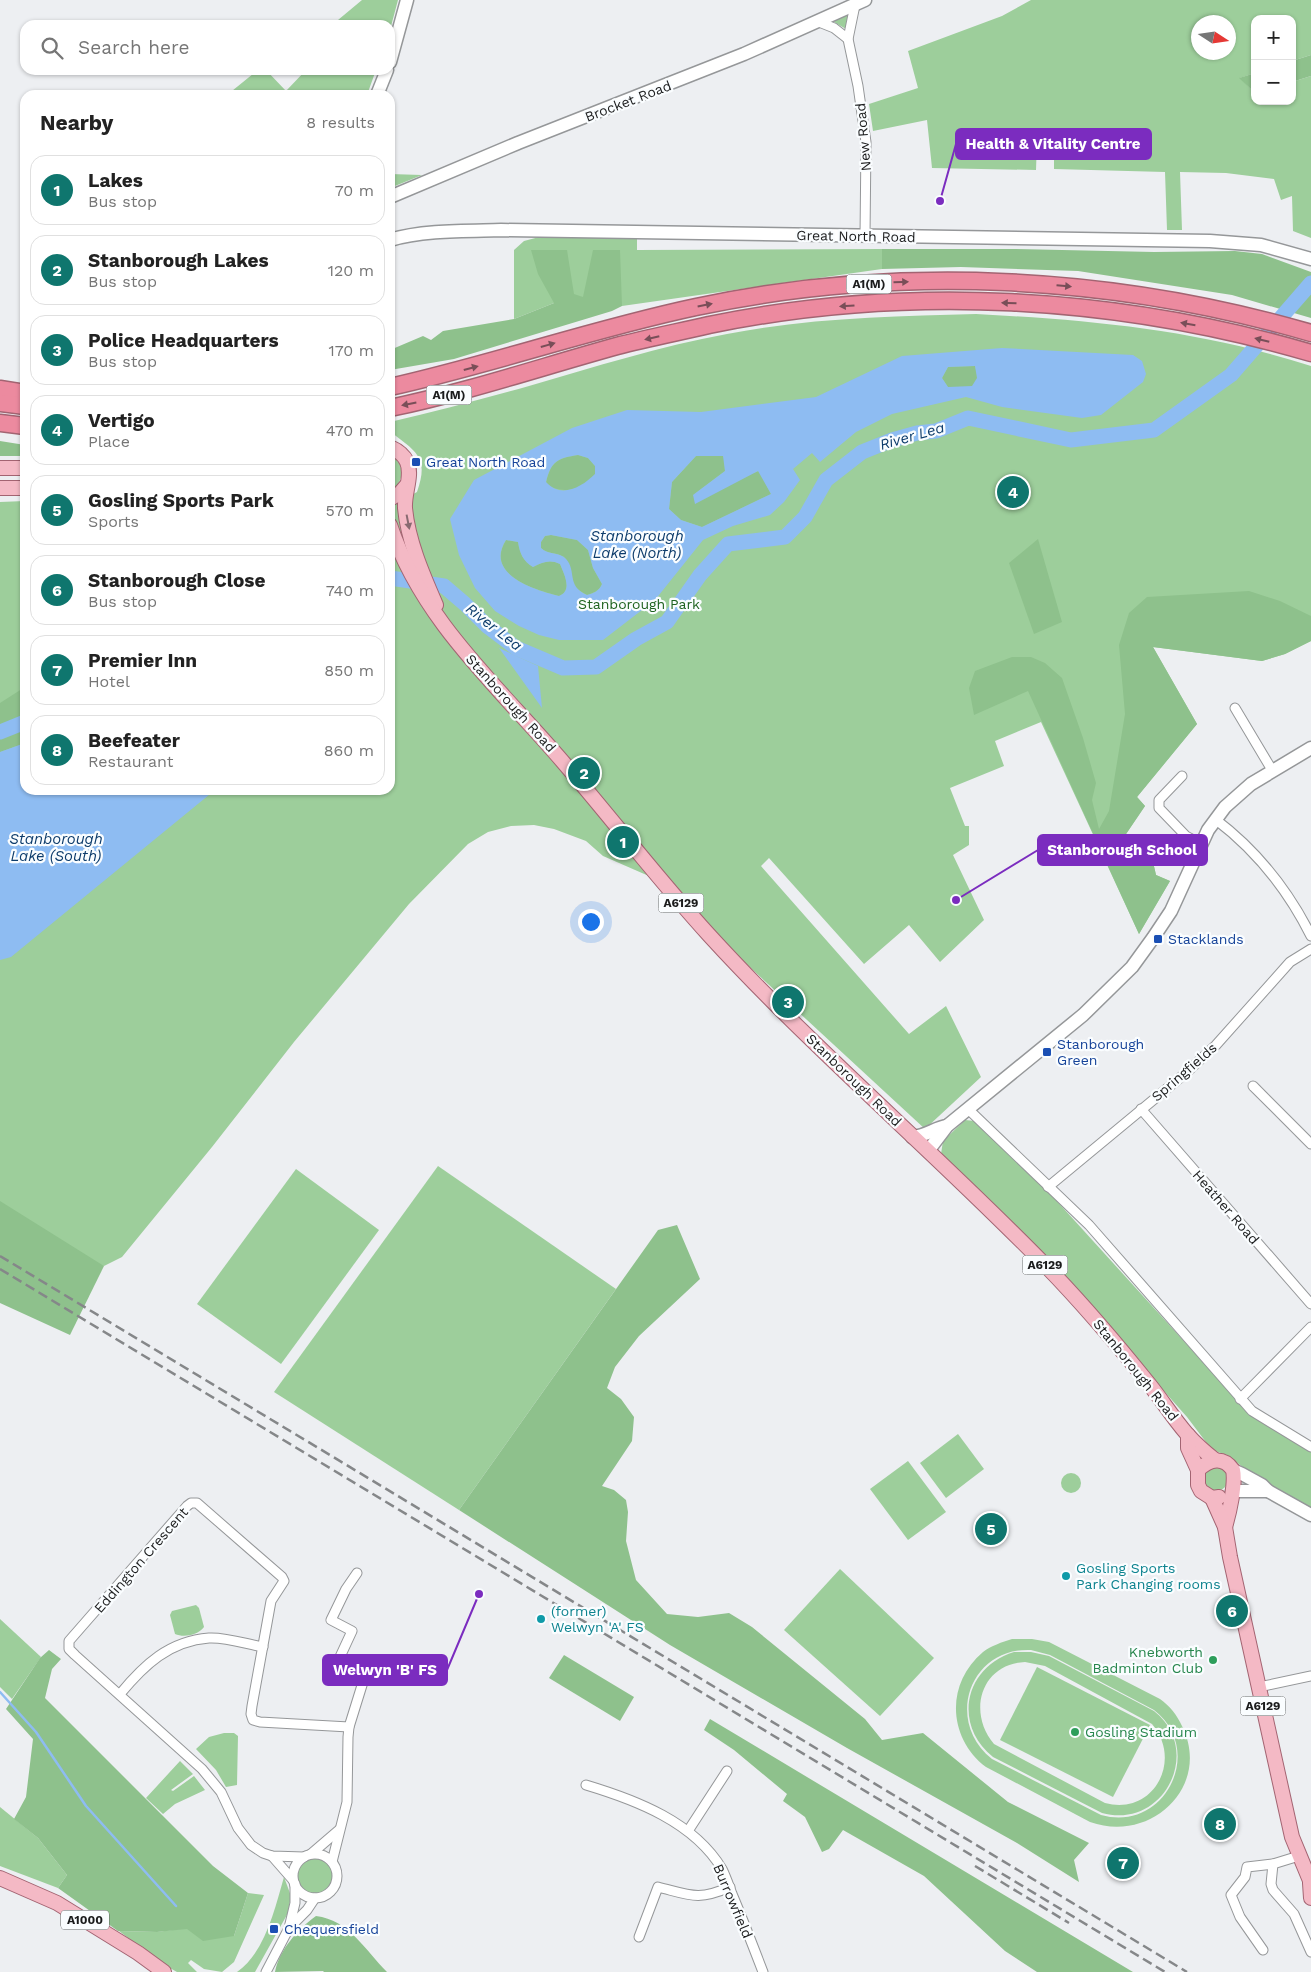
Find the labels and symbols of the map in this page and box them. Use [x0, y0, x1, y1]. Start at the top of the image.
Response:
north arrow [1191, 15, 1236, 60]
street label: Brocket Road [583, 77, 673, 125]
street label: New Road [852, 102, 874, 172]
callout: Health & Vitality Centre [956, 129, 1151, 159]
text: Health & Vitality Centre [966, 135, 1141, 153]
street label: Great North Road [796, 227, 916, 245]
road number: A1(M) [846, 274, 892, 294]
one-way arrow [894, 278, 910, 286]
one-way arrow [1056, 283, 1072, 291]
one-way arrow [1001, 298, 1017, 306]
one-way arrow [698, 301, 714, 309]
one-way arrow [839, 302, 855, 310]
one-way arrow [1180, 319, 1196, 327]
one-way arrow [645, 334, 660, 342]
one-way arrow [1255, 336, 1270, 344]
one-way arrow [540, 341, 555, 349]
one-way arrow [464, 363, 479, 371]
road number: A1(M) [426, 386, 472, 404]
one-way arrow [401, 400, 416, 408]
water label: River Lea [878, 418, 946, 454]
place label: Great North Road [426, 454, 545, 470]
marker: Great North Road [410, 456, 422, 468]
pin: 4 [997, 473, 1029, 511]
one-way arrow [404, 514, 412, 530]
water label: Stanborough Lake (North) [590, 527, 684, 562]
park label: Stanborough Park [578, 596, 700, 612]
water label: River Lea [462, 599, 526, 655]
street label: Stanborough Road [463, 651, 559, 755]
pin: 2 [568, 754, 600, 792]
pin: 1 [607, 823, 639, 861]
water label: Stanborough Lake (South) [9, 830, 103, 865]
callout: Stanborough School [1038, 835, 1207, 865]
text: Stanborough School [1047, 841, 1197, 859]
road number: A6129 [658, 894, 704, 912]
your location [578, 909, 604, 935]
place label: Stacklands [1168, 931, 1244, 947]
marker: Stacklands [1152, 933, 1164, 945]
pin: 3 [772, 983, 804, 1021]
street label: Stanborough Road [803, 1030, 905, 1130]
place label: Stanborough Green [1057, 1036, 1144, 1068]
street label: Springfields [1148, 1039, 1220, 1105]
marker: Stanborough Green [1041, 1046, 1053, 1058]
street label: Heather Road [1190, 1167, 1262, 1247]
road number: A6129 [1022, 1256, 1068, 1274]
street label: Stanborough Road [1090, 1316, 1182, 1424]
street label: Eddington Crescent [91, 1504, 191, 1616]
pin: 5 [975, 1510, 1007, 1548]
place label: Gosling Sports Park Changing rooms [1076, 1560, 1221, 1592]
marker: Gosling Sports Park Changing rooms [1060, 1570, 1072, 1582]
pin: 6 [1216, 1592, 1248, 1630]
place label: (former) Welwyn 'A' FS [551, 1603, 644, 1635]
marker: (former) Welwyn 'A' FS [535, 1613, 547, 1625]
place label: Knebworth Badminton Club [1093, 1644, 1203, 1676]
marker: Knebworth Badminton Club [1207, 1654, 1219, 1666]
callout: Welwyn 'B' FS [323, 1655, 447, 1685]
text: Welwyn 'B' FS [333, 1661, 437, 1679]
road number: A6129 [1240, 1696, 1286, 1715]
place label: Gosling Stadium [1085, 1724, 1197, 1740]
marker: Gosling Stadium [1069, 1726, 1081, 1738]
pin: 8 [1204, 1805, 1236, 1843]
pin: 7 [1107, 1844, 1139, 1882]
street label: Burrowfield [710, 1861, 756, 1941]
road number: A1000 [61, 1910, 109, 1930]
place label: Chequersfield [284, 1921, 379, 1937]
marker: Chequersfield [268, 1923, 280, 1935]

